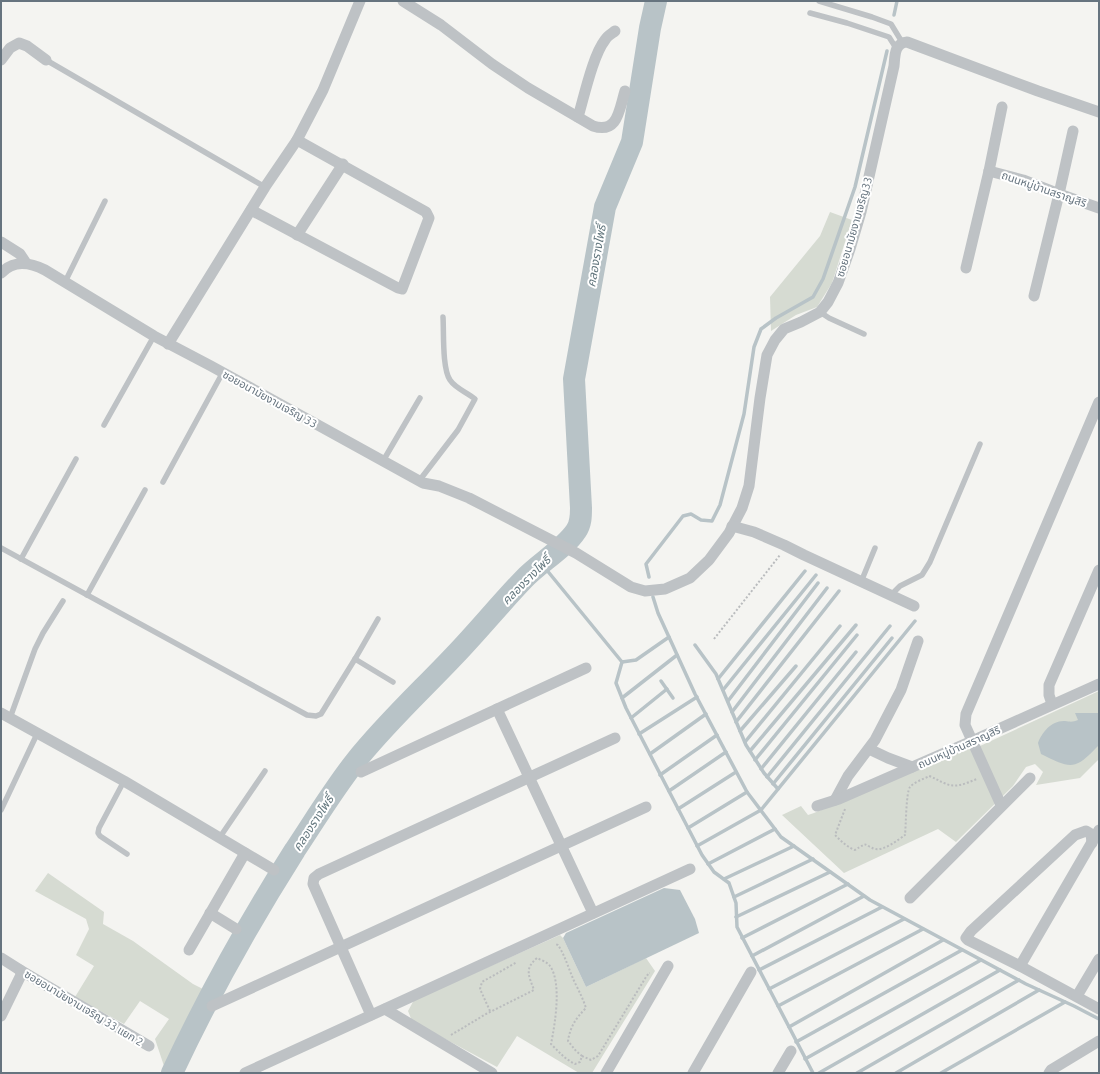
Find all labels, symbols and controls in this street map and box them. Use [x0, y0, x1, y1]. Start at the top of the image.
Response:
street label: ถนนหมู่บ้านสราญสิริ [1000, 169, 1089, 210]
street label: ซอยอนามัยงามเจริญ33 [834, 176, 874, 278]
water label: คลองรางโพธิ์ [584, 221, 608, 288]
street label: ซอยอนามัยงามเจริญ 33 [221, 368, 319, 430]
water label: คลองรางโพธิ์ [499, 551, 555, 607]
street label: ถนนหมู่บ้านสราญสิริ [916, 723, 1003, 771]
water label: คลองรางโพธิ์ [290, 790, 337, 853]
street label: ซอยอนามัยงามเจริญ 33 แยก 2 [23, 968, 145, 1048]

